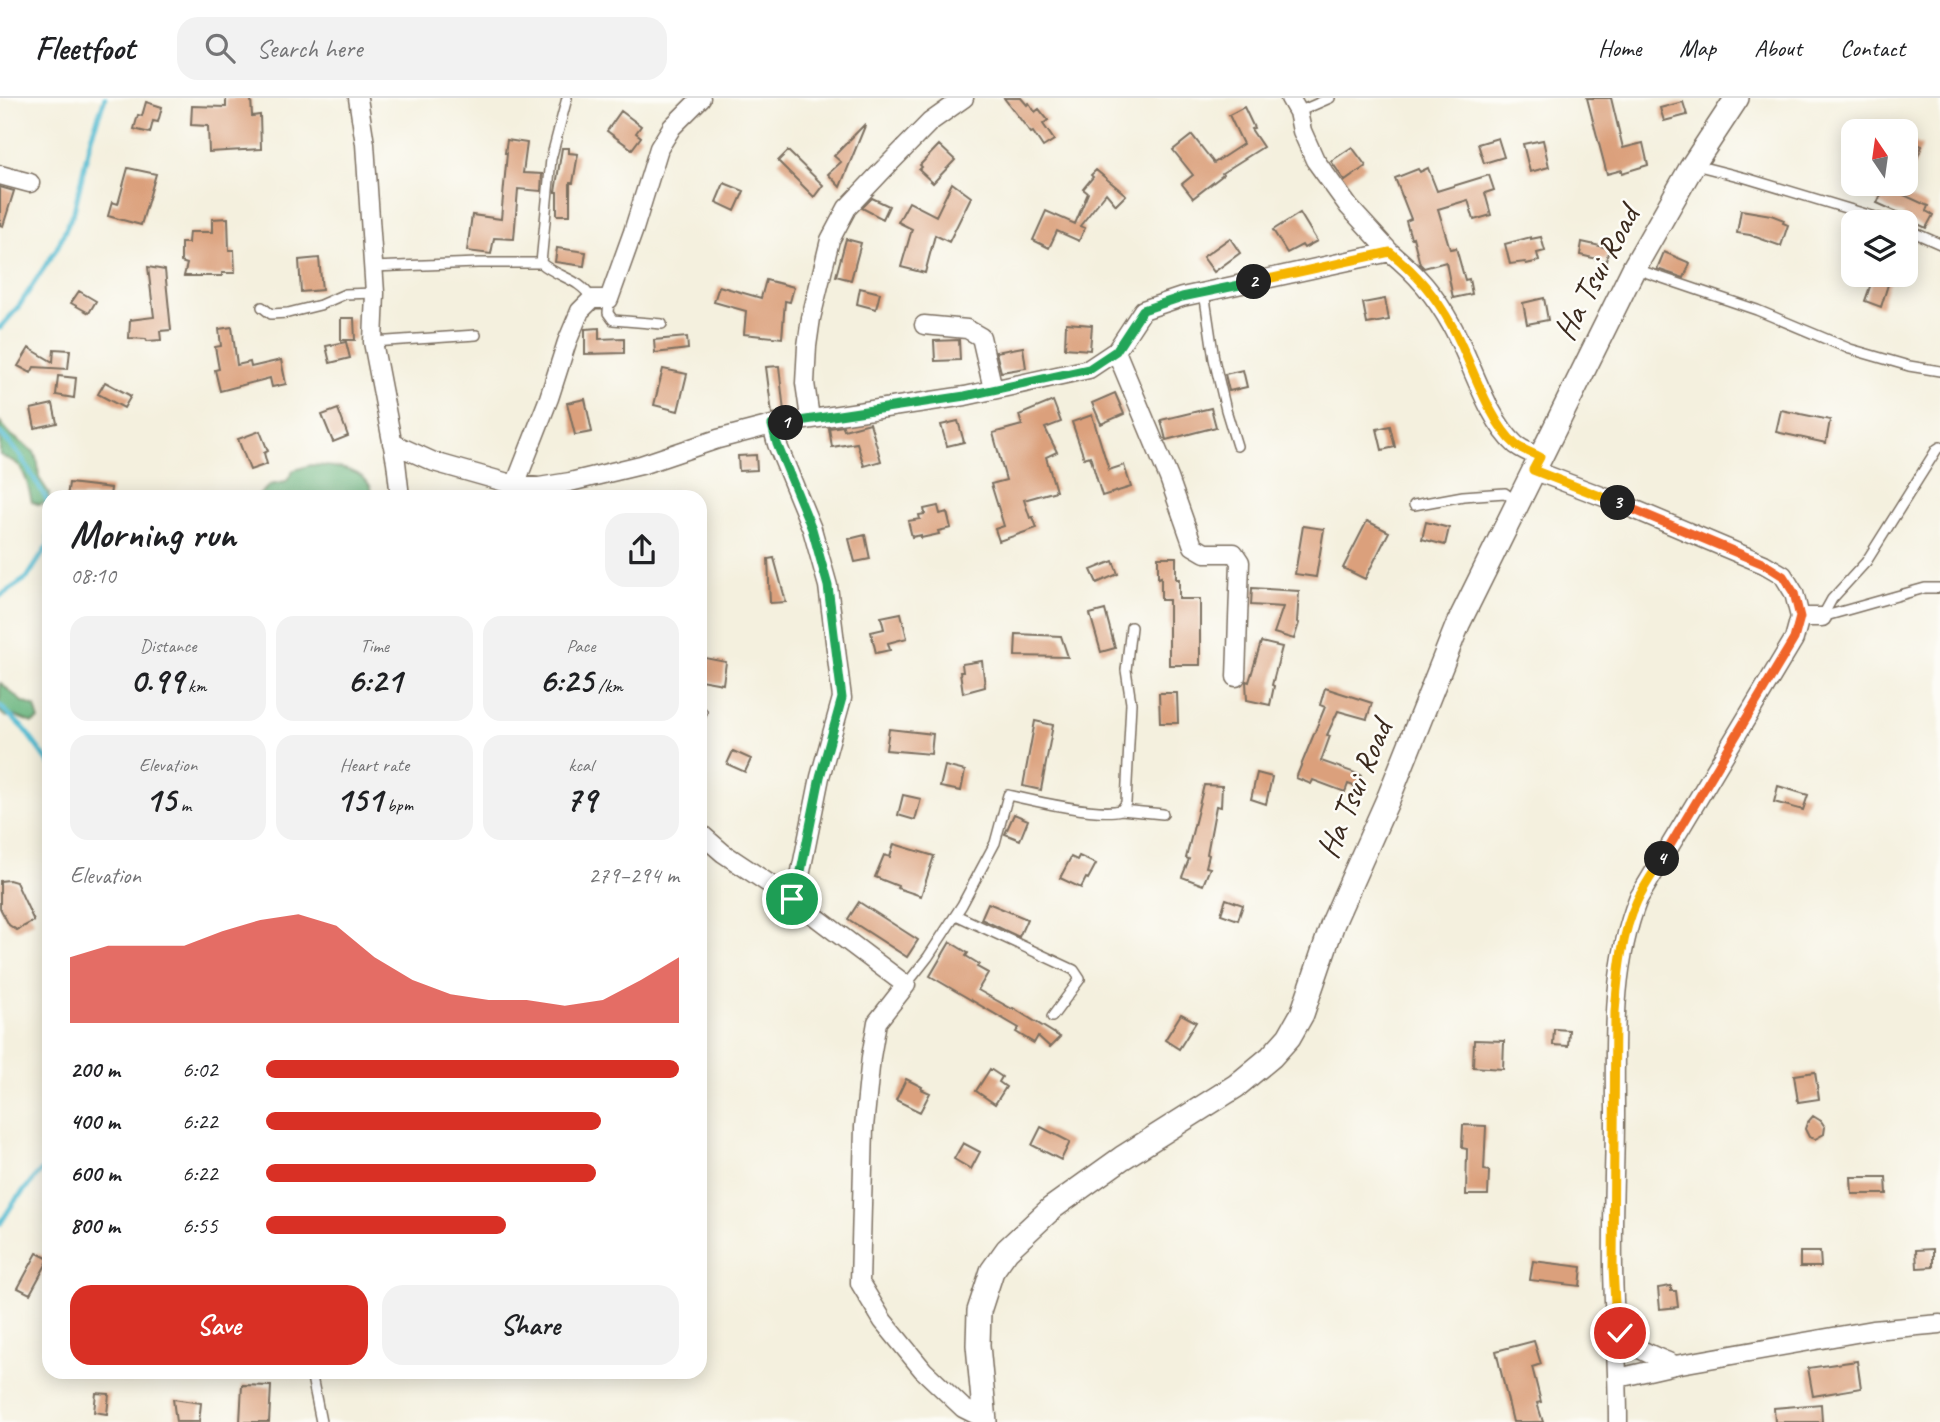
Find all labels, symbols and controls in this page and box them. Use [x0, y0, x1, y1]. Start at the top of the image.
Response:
search box [177, 17, 667, 80]
text: Fleetfoot [35, 27, 135, 69]
icon: search [201, 29, 239, 67]
text: Search here [257, 32, 363, 65]
text: Home [1598, 33, 1641, 63]
text: Map [1679, 33, 1716, 63]
text: About [1754, 33, 1802, 63]
text: Contact [1840, 33, 1905, 63]
north arrow [1841, 119, 1918, 196]
map controls [1841, 119, 1918, 287]
street label: Ha Tsui Road [1543, 194, 1651, 347]
button: layers [1841, 210, 1918, 287]
pin: 2 [1236, 264, 1272, 300]
text: 2 [1249, 269, 1258, 293]
pin: 1 [768, 406, 804, 440]
text: 1 [781, 410, 790, 434]
pin: 3 [1600, 486, 1636, 520]
text: 3 [1613, 490, 1622, 514]
text: Morning run [70, 511, 236, 558]
button: share [605, 513, 679, 587]
text: 08:10 [70, 561, 116, 590]
text: Distance [140, 634, 197, 658]
text: Time [360, 634, 389, 658]
text: Pace [566, 634, 595, 658]
text: 0.99 [130, 658, 183, 703]
text: 6:21 [347, 658, 402, 703]
text: 6:25 [539, 658, 593, 703]
text: km [183, 674, 206, 698]
text: /km [593, 674, 623, 698]
street label: Ha Tsui Road [1306, 709, 1404, 864]
text: Elevation [139, 753, 197, 777]
text: Heart rate [340, 753, 409, 777]
text: kcal [568, 753, 593, 777]
text: 15 [145, 777, 176, 822]
text: 151 [336, 777, 383, 822]
text: 79 [565, 777, 596, 822]
text: m [176, 793, 191, 817]
text: bpm [383, 793, 413, 817]
pin: 4 [1644, 842, 1680, 876]
text: 4 [1657, 846, 1666, 870]
text: Elevation [70, 861, 141, 890]
text: 279–294 m [588, 861, 679, 890]
pin [762, 869, 822, 929]
icon: arrive [773, 880, 811, 918]
text: 200 m [70, 1055, 120, 1084]
text: 6:02 [182, 1055, 218, 1084]
text: 400 m [70, 1107, 120, 1136]
text: 6:22 [182, 1107, 218, 1136]
text: 600 m [70, 1159, 120, 1188]
text: 6:22 [182, 1159, 218, 1188]
text: 800 m [70, 1211, 120, 1240]
text: 6:55 [182, 1211, 218, 1240]
button: Save [70, 1285, 368, 1365]
button: Share [382, 1285, 679, 1365]
pin [1590, 1303, 1650, 1363]
icon: check [1601, 1314, 1639, 1352]

